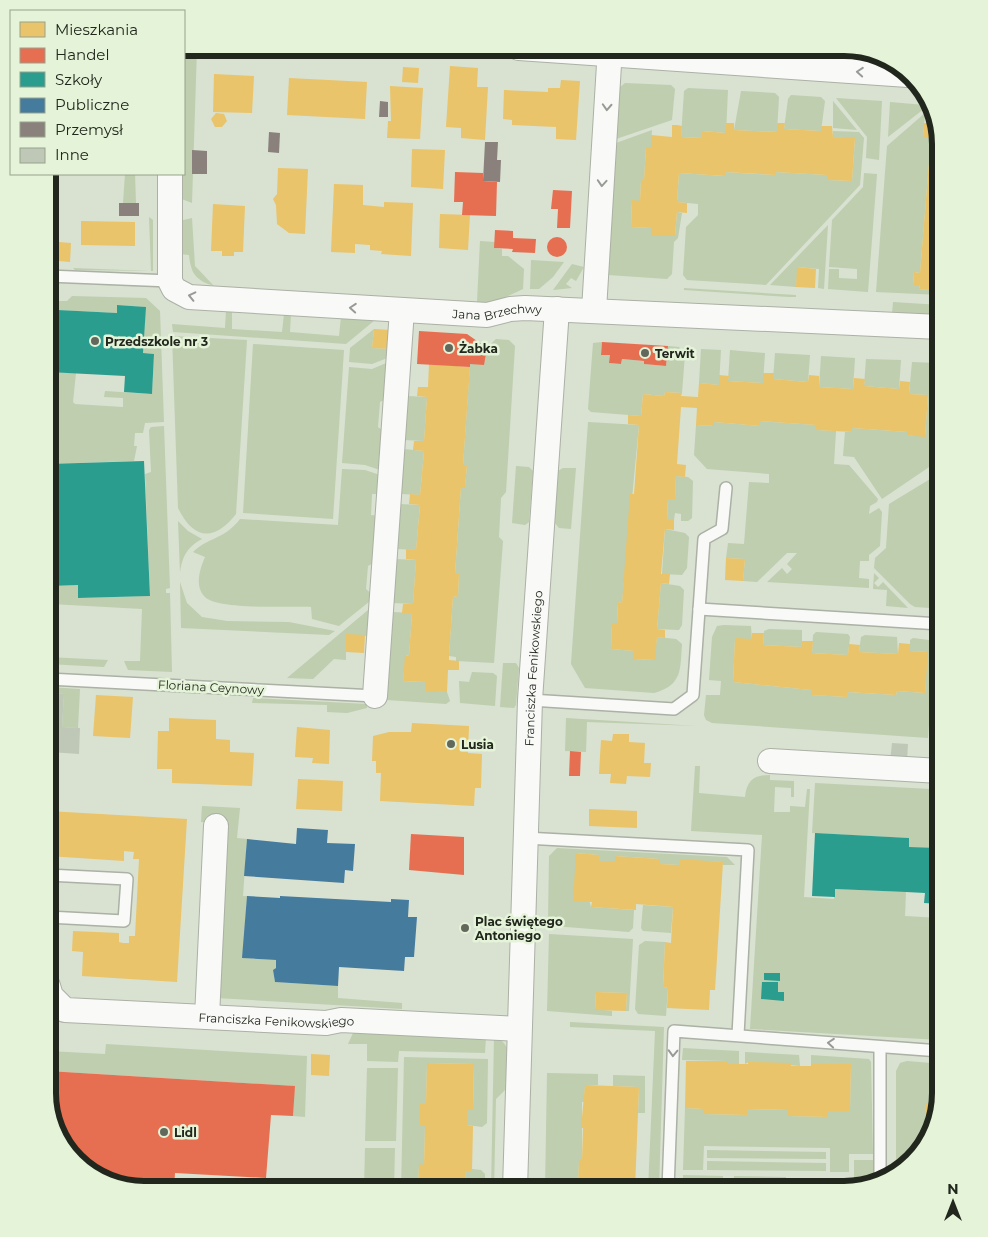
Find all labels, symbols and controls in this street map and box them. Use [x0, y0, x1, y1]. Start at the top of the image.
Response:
legend [10, 10, 185, 175]
text: Mieszkania [55, 20, 138, 39]
text: Handel [55, 45, 109, 64]
one-way arrow [855, 67, 863, 78]
text: Szkoły [55, 70, 103, 89]
text: Publiczne [55, 95, 129, 114]
one-way arrow [601, 103, 612, 111]
text: Przemysł [55, 120, 124, 139]
text: Inne [55, 145, 89, 164]
one-way arrow [597, 180, 608, 188]
one-way arrow [187, 291, 196, 302]
street label: Jana Brzechwy [451, 301, 543, 323]
one-way arrow [349, 302, 357, 313]
place label: Przedszkole nr 3 [105, 334, 208, 349]
marker: Przedszkole nr 3 [89, 335, 101, 347]
place label: Żabka [459, 341, 498, 356]
marker: Żabka [443, 342, 455, 354]
place label: Terwit [655, 346, 696, 361]
marker: Terwit [639, 347, 651, 359]
street label: Franciszka Fenikowskiego [521, 590, 545, 747]
street label: Floriana Ceynowy [158, 677, 265, 697]
place label: Lusia [461, 737, 494, 752]
marker: Lusia [445, 738, 457, 750]
place label: Plac świętego Antoniego [474, 914, 563, 943]
marker: Plac świętego Antoniego [459, 922, 471, 934]
street label: Franciszka Fenikowskiego [198, 1009, 355, 1031]
one-way arrow [827, 1038, 835, 1049]
one-way arrow [668, 1049, 679, 1057]
place label: Lidl [174, 1125, 197, 1140]
marker: Lidl [158, 1126, 170, 1138]
north arrow [928, 1177, 978, 1227]
text: N [947, 1180, 959, 1198]

